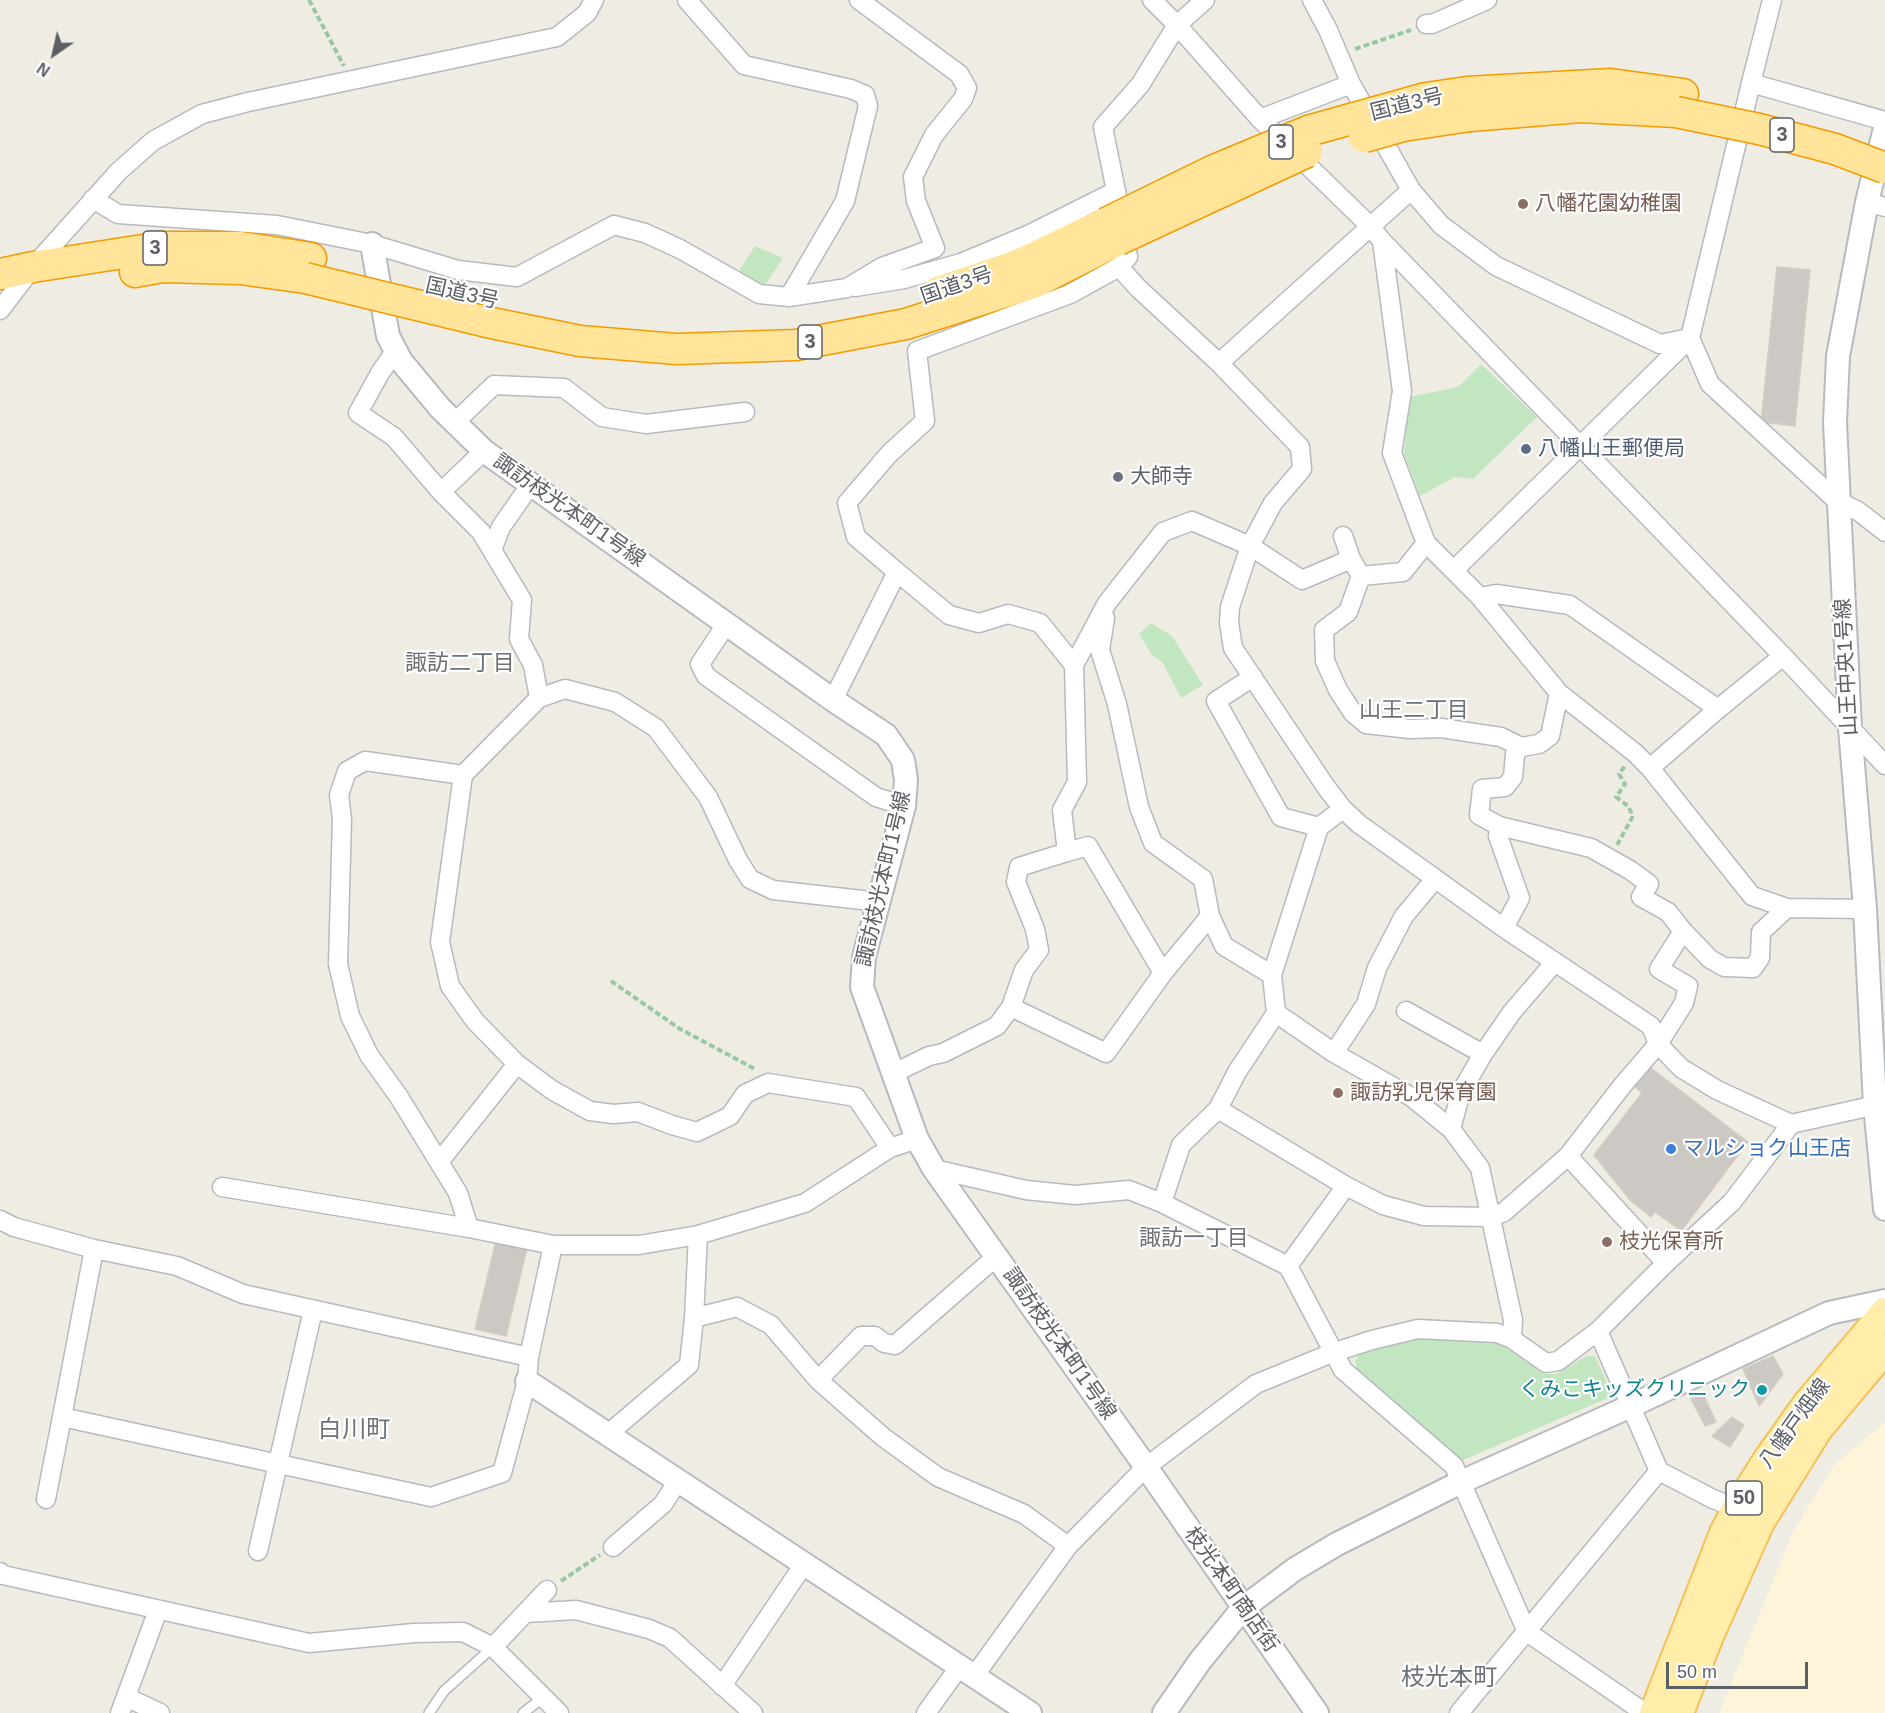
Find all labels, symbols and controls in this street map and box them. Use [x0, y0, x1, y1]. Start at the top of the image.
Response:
north arrow [24, 24, 84, 84]
text: N [34, 59, 53, 80]
street label: 国道3号 [1368, 84, 1446, 126]
road number: 3 [1770, 118, 1794, 152]
road number: 3 [1269, 125, 1293, 159]
place label: 八幡花園幼稚園 [1535, 191, 1682, 217]
marker: 八幡花園幼稚園 [1516, 197, 1530, 211]
road number: 3 [143, 231, 167, 265]
street label: 国道3号 [918, 262, 996, 310]
street label: 国道3号 [423, 273, 501, 315]
road number: 3 [798, 325, 822, 359]
place label: 八幡山王郵便局 [1538, 436, 1685, 462]
marker: 八幡山王郵便局 [1519, 442, 1533, 456]
street label: 諏訪枝光本町1号線 [488, 449, 650, 573]
place label: 大師寺 [1130, 464, 1193, 490]
marker: 大師寺 [1111, 470, 1125, 484]
street label: 山王中央1号線 [1831, 598, 1863, 736]
district label: 諏訪二丁目 [405, 651, 515, 677]
district label: 山王二丁目 [1359, 698, 1469, 724]
street label: 諏訪枝光本町1号線 [852, 789, 916, 969]
place label: 諏訪乳児保育園 [1350, 1080, 1497, 1106]
marker: 諏訪乳児保育園 [1331, 1086, 1345, 1100]
place label: マルショク山王店 [1683, 1136, 1851, 1162]
marker: マルショク山王店 [1664, 1142, 1678, 1156]
district label: 諏訪一丁目 [1139, 1226, 1249, 1252]
place label: 枝光保育所 [1619, 1229, 1724, 1255]
marker: 枝光保育所 [1600, 1235, 1614, 1249]
street label: 諏訪枝光本町1号線 [997, 1263, 1121, 1425]
street label: 八幡戸畑線 [1754, 1374, 1836, 1474]
place label: くみこキッズクリニック [1519, 1377, 1750, 1403]
marker: くみこキッズクリニック [1755, 1383, 1769, 1397]
district label: 白川町 [318, 1416, 390, 1444]
road number: 50 [1726, 1481, 1762, 1515]
street label: 枝光本町商店街 [1179, 1523, 1283, 1657]
scale bar [1669, 1650, 1812, 1688]
text: 50 m [1677, 1662, 1717, 1682]
district label: 枝光本町 [1401, 1664, 1497, 1692]

